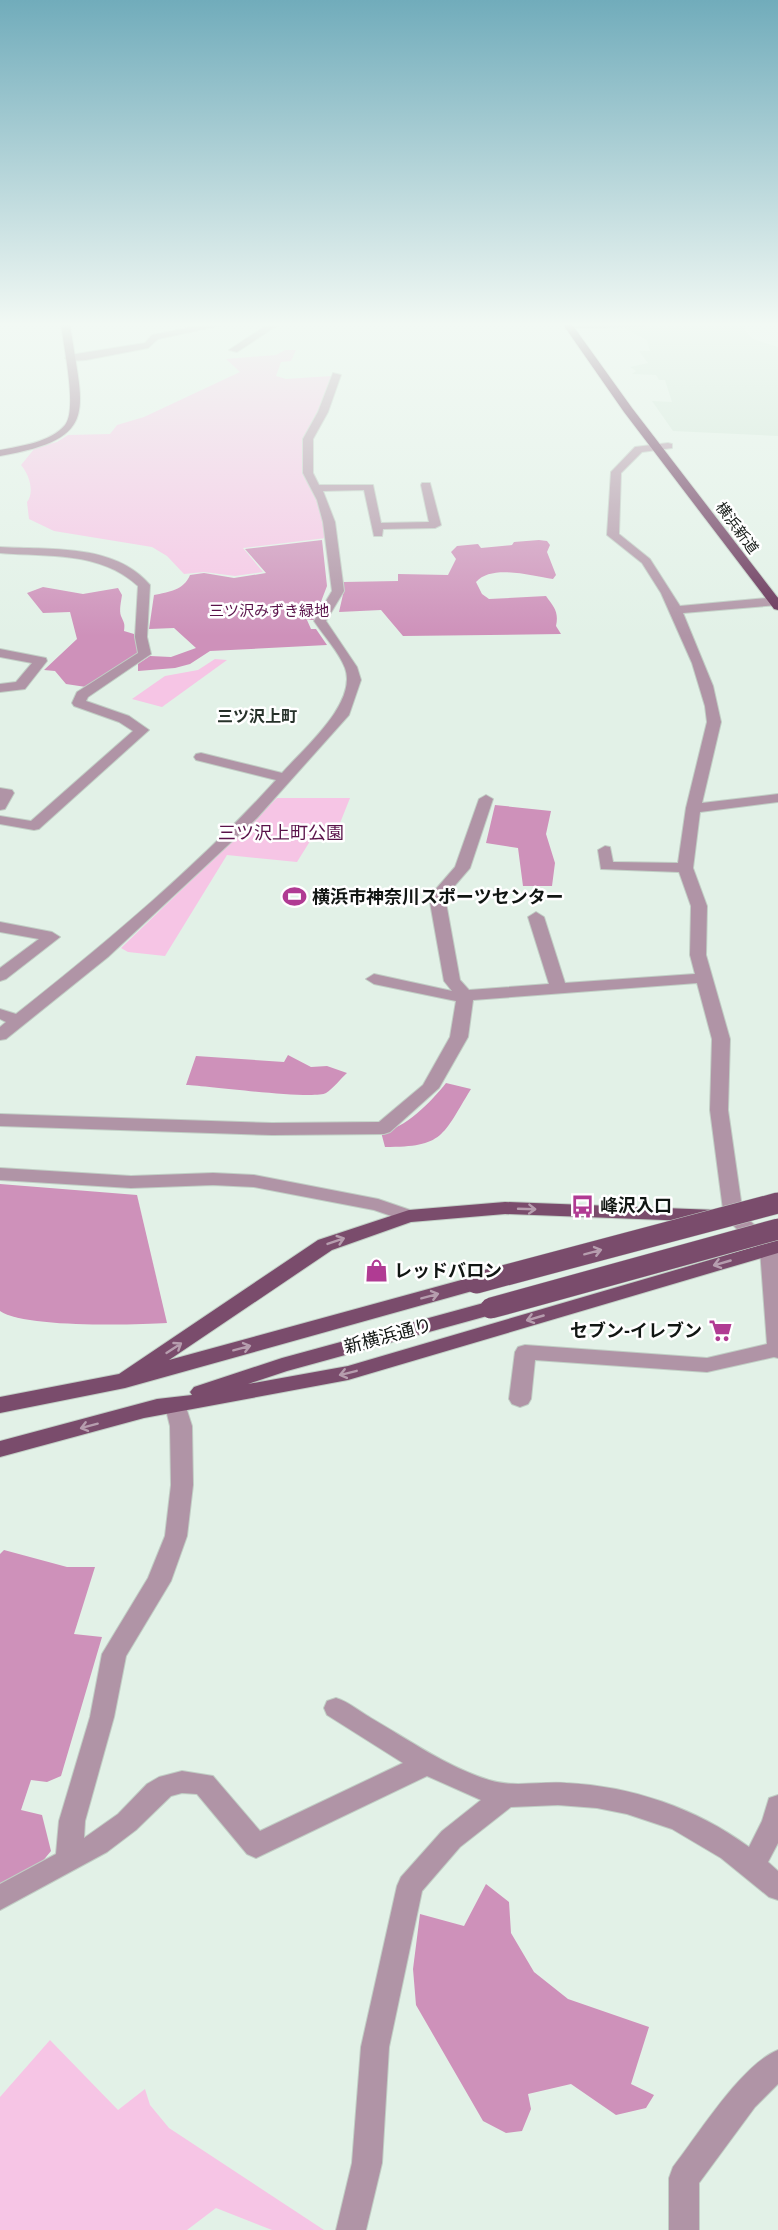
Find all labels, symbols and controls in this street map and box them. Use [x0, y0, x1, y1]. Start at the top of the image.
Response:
street label: 横浜新道 [713, 499, 762, 557]
park label: 三ツ沢みずき緑地 [209, 602, 329, 619]
district label: 三ツ沢上町 [217, 708, 297, 725]
park label: 三ツ沢上町公園 [218, 823, 344, 843]
sports icon: 横浜市神奈川スポーツセンター [281, 884, 307, 910]
place label: 横浜市神奈川スポーツセンター [312, 887, 564, 907]
bus stop icon: 峰沢入口 [569, 1193, 595, 1219]
place label: 峰沢入口 [600, 1196, 672, 1216]
one-way arrow [516, 1203, 536, 1215]
one-way arrow [326, 1234, 345, 1245]
one-way arrow [583, 1246, 602, 1257]
shop icon: レッドバロン [363, 1258, 389, 1284]
one-way arrow [713, 1258, 732, 1269]
place label: レッドバロン [394, 1261, 502, 1281]
one-way arrow [420, 1289, 439, 1301]
one-way arrow [526, 1313, 545, 1324]
street label: 新横浜通り [342, 1315, 434, 1357]
supermarket icon: セブン-イレブン [707, 1318, 733, 1344]
place label: セブン-イレブン [570, 1321, 702, 1341]
one-way arrow [166, 1342, 183, 1355]
one-way arrow [232, 1342, 251, 1353]
one-way arrow [339, 1367, 358, 1379]
one-way arrow [80, 1420, 99, 1432]

